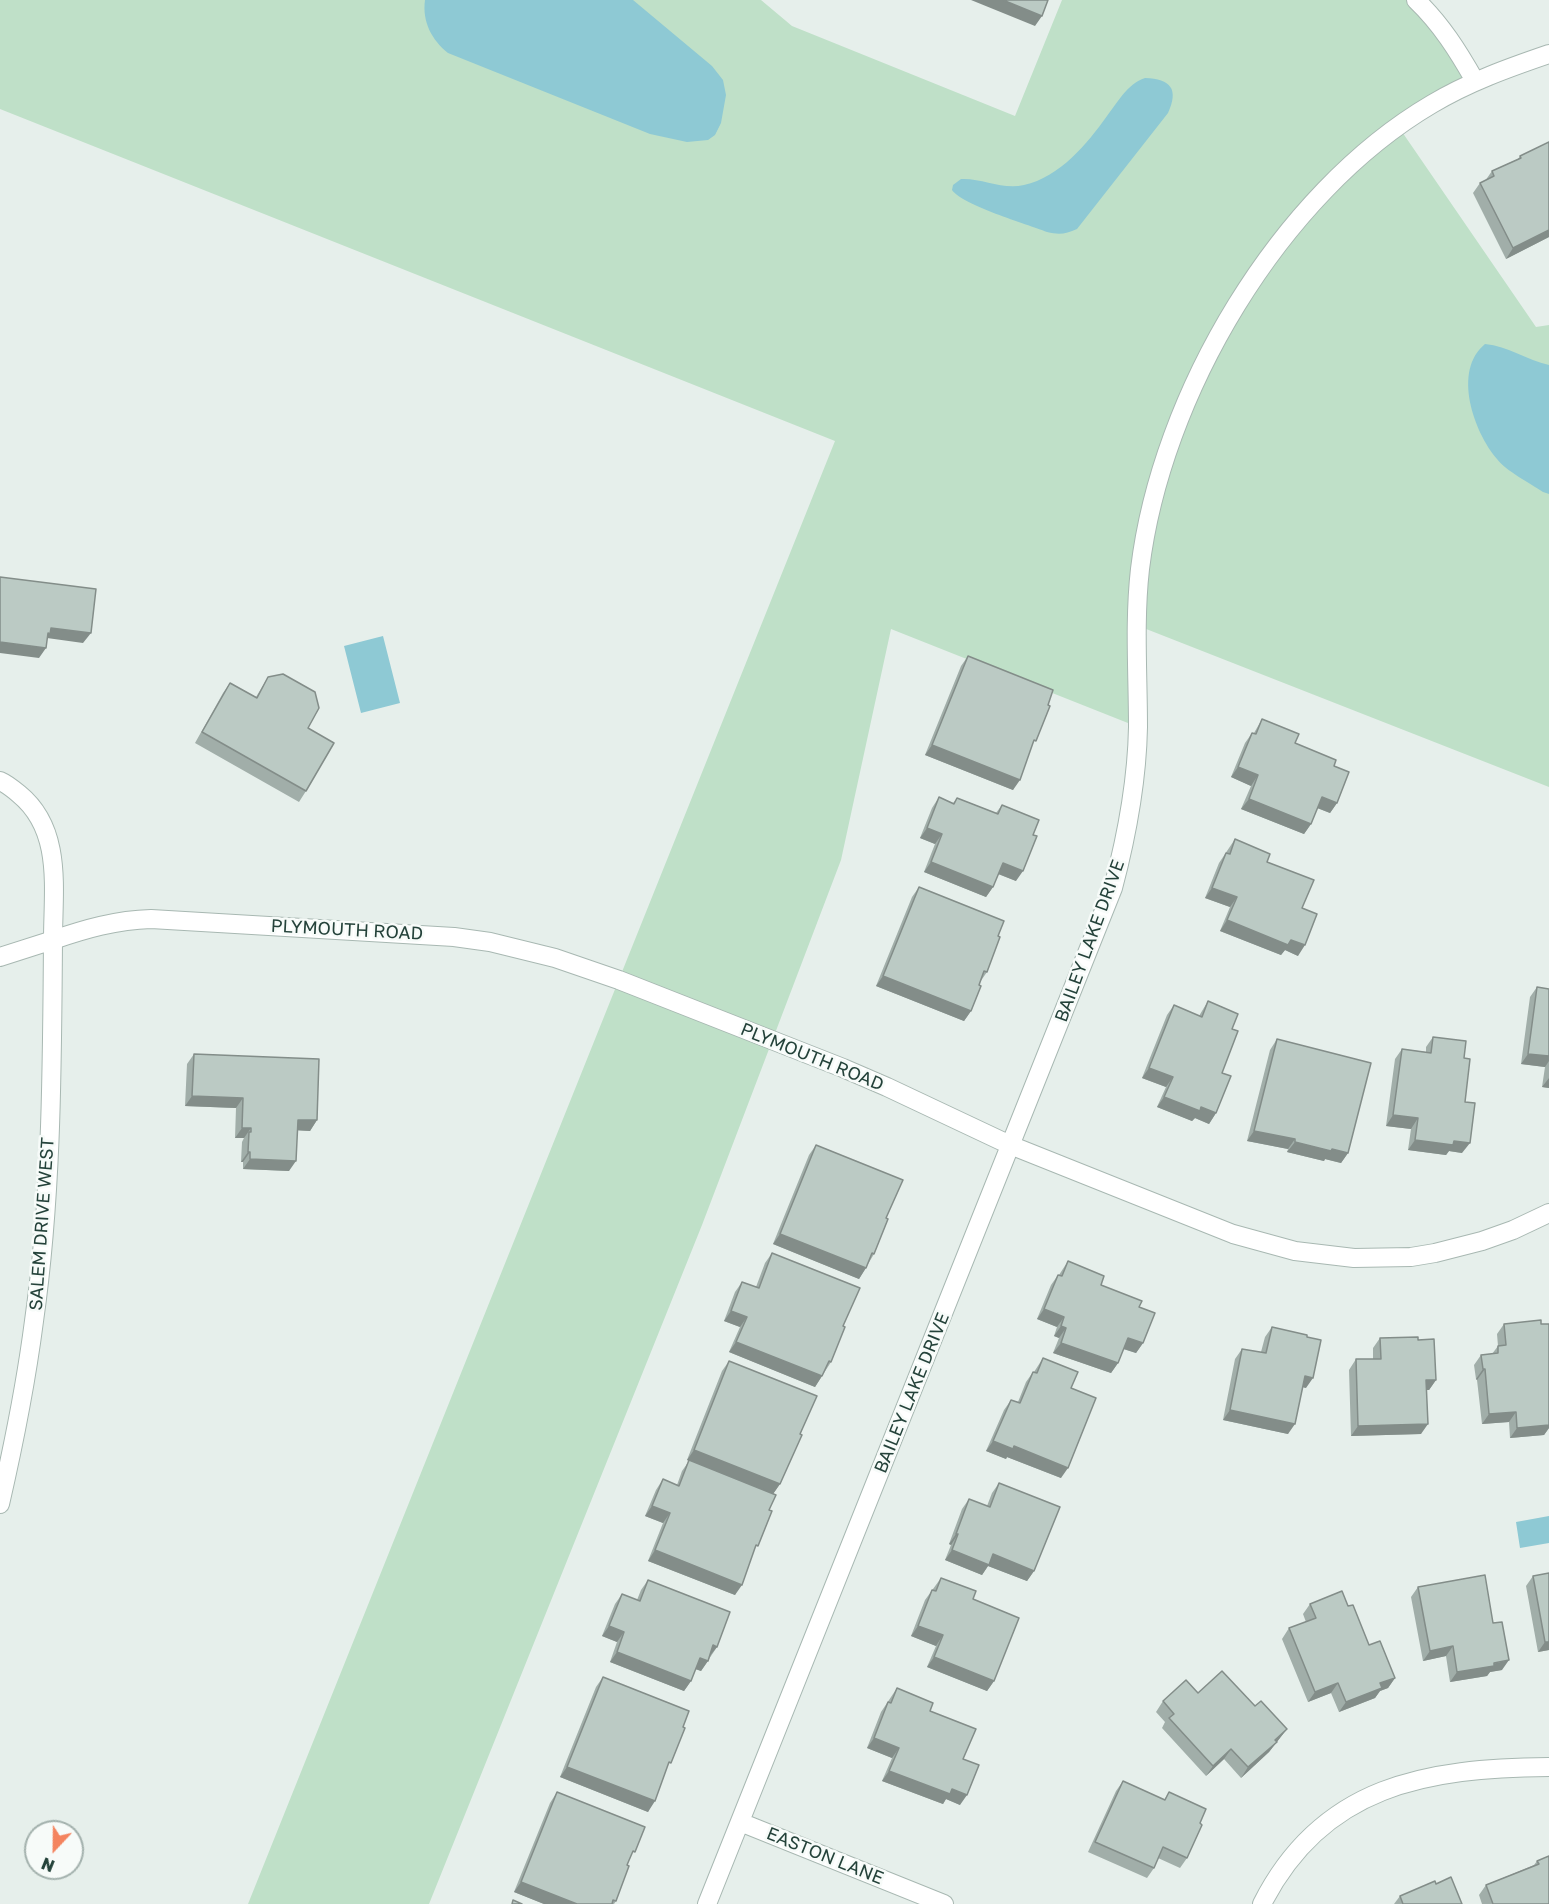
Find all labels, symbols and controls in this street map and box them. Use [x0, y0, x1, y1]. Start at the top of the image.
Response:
street label: BAILEY LAKE DRIVE [1051, 857, 1129, 1025]
street label: PLYMOUTH ROAD [270, 915, 424, 945]
street label: PLYMOUTH ROAD [737, 1018, 887, 1096]
street label: SALEM DRIVE WEST [25, 1137, 59, 1311]
street label: BAILEY LAKE DRIVE [870, 1310, 954, 1476]
north arrow [24, 1820, 84, 1880]
street label: EASTON LANE [763, 1823, 887, 1889]
text: N [39, 1853, 57, 1876]

